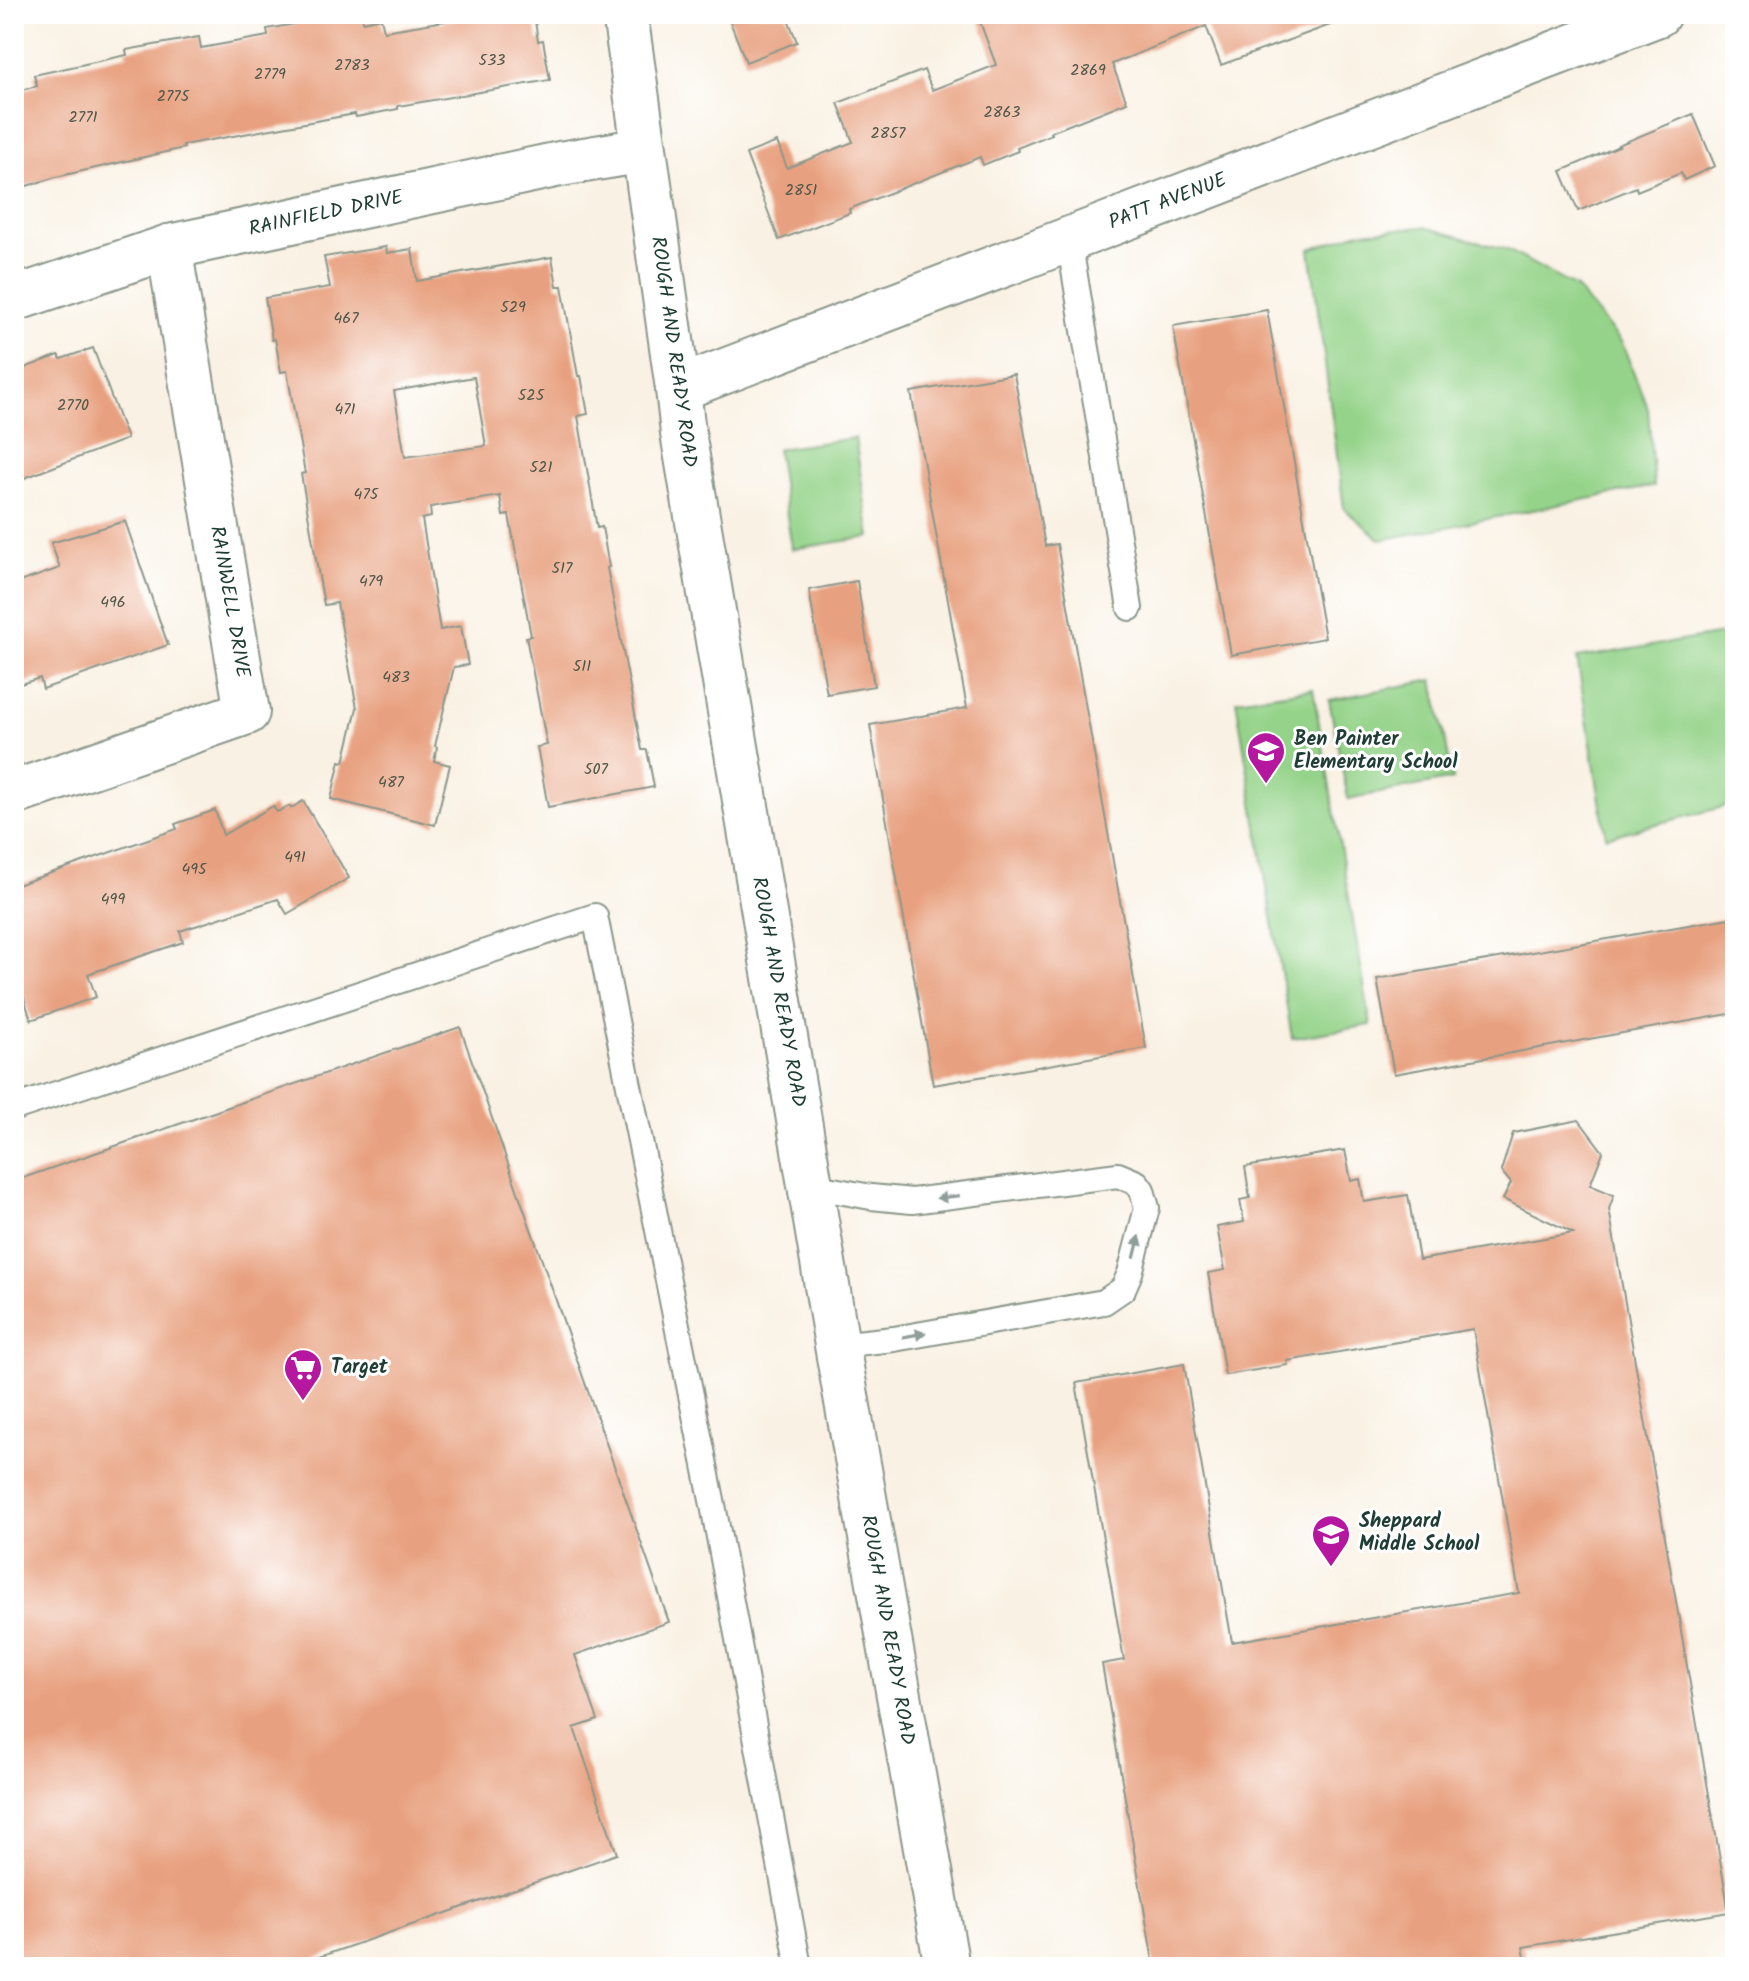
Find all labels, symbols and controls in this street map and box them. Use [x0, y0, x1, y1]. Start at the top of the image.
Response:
house number: 533 [479, 48, 505, 73]
house number: 2783 [334, 53, 370, 78]
house number: 2869 [1070, 58, 1106, 83]
house number: 2779 [254, 62, 286, 87]
house number: 2775 [157, 84, 191, 109]
house number: 2863 [984, 100, 1020, 125]
house number: 2771 [68, 105, 98, 130]
house number: 2857 [871, 121, 906, 146]
street label: PATT AVENUE [1104, 164, 1233, 239]
house number: 2851 [785, 178, 817, 203]
street label: RAINFIELD DRIVE [246, 182, 407, 246]
street label: ROUGH AND READY ROAD [641, 234, 705, 470]
house number: 529 [500, 295, 526, 320]
house number: 467 [333, 306, 359, 331]
house number: 525 [518, 383, 546, 408]
house number: 2770 [57, 393, 89, 418]
house number: 471 [334, 397, 356, 422]
house number: 521 [530, 455, 552, 480]
house number: 475 [354, 482, 380, 507]
street label: RAINWELL DRIVE [200, 523, 258, 682]
house number: 517 [552, 556, 573, 581]
house number: 479 [359, 569, 383, 594]
house number: 496 [100, 590, 126, 615]
house number: 511 [573, 654, 591, 679]
house number: 483 [382, 665, 410, 690]
place label: Ben Painter Elementary School [1294, 724, 1458, 779]
school or university icon: Ben Painter Elementary School [1245, 730, 1287, 785]
house number: 507 [584, 757, 609, 782]
house number: 487 [378, 770, 405, 795]
house number: 491 [284, 845, 306, 870]
house number: 495 [181, 857, 208, 882]
street label: ROUGH AND READY ROAD [742, 874, 814, 1110]
house number: 499 [101, 887, 125, 912]
one-way arrow [935, 1190, 960, 1203]
one-way arrow [1131, 1235, 1143, 1260]
one-way arrow [902, 1329, 927, 1341]
supermarket icon: Target [282, 1347, 324, 1402]
place label: Target [331, 1352, 389, 1384]
place label: Sheppard Middle School [1359, 1506, 1480, 1561]
street label: ROUGH AND READY ROAD [851, 1512, 923, 1748]
school or university icon: Sheppard Middle School [1310, 1513, 1352, 1568]

